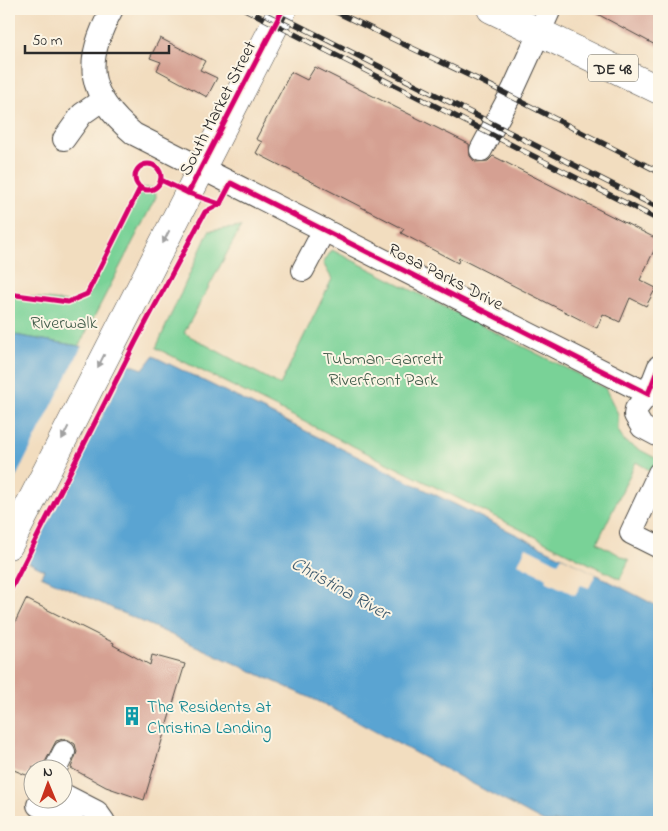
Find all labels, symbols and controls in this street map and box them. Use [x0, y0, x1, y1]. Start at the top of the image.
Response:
scale bar [25, 22, 169, 54]
text: 50 m [32, 30, 63, 52]
street label: South Market Street [174, 37, 264, 181]
road number: DE 48 [588, 54, 638, 82]
one-way arrow [162, 229, 170, 244]
street label: Rosa Parks Drive [383, 237, 508, 318]
park label: Riverwalk [31, 311, 97, 337]
park label: Tubman-Garrett Riverfront Park [323, 347, 443, 394]
one-way arrow [97, 354, 105, 369]
one-way arrow [61, 426, 69, 440]
water label: Christina River [286, 551, 396, 628]
place label: The Residents at Christina Landing [147, 695, 271, 743]
building icon: The Residents at Christina Landing [121, 705, 143, 727]
north arrow [22, 758, 72, 808]
text: N [43, 762, 53, 783]

